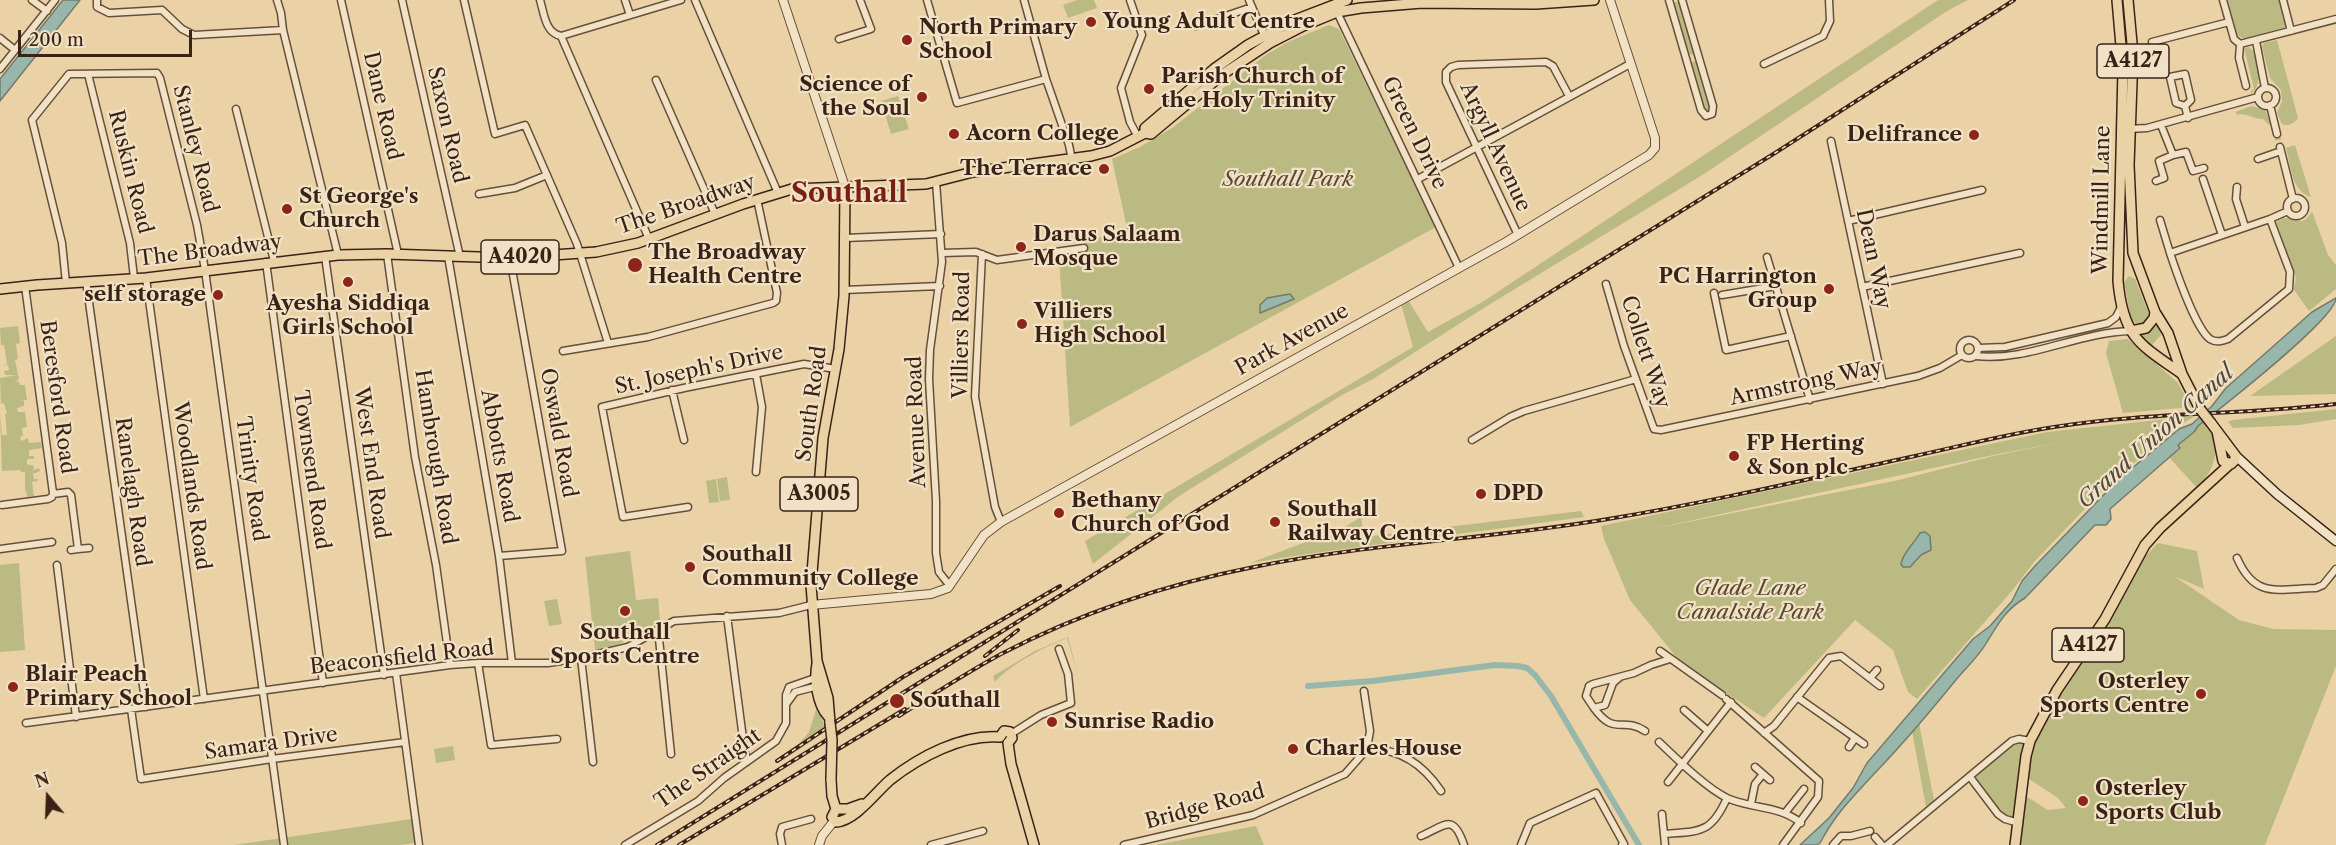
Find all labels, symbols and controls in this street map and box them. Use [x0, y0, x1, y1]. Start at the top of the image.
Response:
place label: Young Adult Centre [1103, 9, 1315, 35]
place label: North Primary School [919, 15, 1077, 65]
marker: Young Adult Centre [1084, 15, 1098, 29]
scale bar [21, 18, 195, 56]
text: 200 m [29, 29, 84, 51]
marker: North Primary School [900, 33, 914, 47]
road number: A4127 [2097, 44, 2169, 78]
street label: Dane Road [357, 49, 407, 163]
street label: Saxon Road [421, 64, 473, 186]
place label: Parish Church of the Holy Trinity [1161, 64, 1343, 114]
place label: Science of the Soul [799, 72, 910, 122]
street label: Green Drive [1376, 73, 1452, 193]
street label: Argyll Avenue [1454, 78, 1536, 216]
street label: Stanley Road [167, 82, 223, 216]
marker: Parish Church of the Holy Trinity [1142, 82, 1156, 96]
marker: Science of the Soul [915, 90, 929, 104]
street label: Ruskin Road [102, 108, 158, 236]
place label: Acorn College [966, 121, 1119, 147]
place label: Delifrance [1847, 122, 1962, 148]
street label: Windmill Lane [2088, 125, 2116, 275]
marker: Acorn College [947, 127, 961, 141]
marker: Delifrance [1967, 128, 1981, 142]
place label: The Terrace [960, 156, 1092, 182]
marker: The Terrace [1097, 162, 1111, 176]
park label: Southall Park [1223, 167, 1353, 193]
street label: The Broadway [613, 169, 759, 241]
district label: Southall [791, 178, 907, 210]
place label: St George's Church [299, 184, 418, 234]
marker: St George's Church [280, 202, 294, 216]
street label: Dean Way [1850, 207, 1896, 311]
place label: Darus Salaam Mosque [1033, 222, 1181, 272]
street label: The Broadway [137, 230, 283, 272]
road number: A4020 [481, 240, 559, 274]
place label: The Broadway Health Centre [648, 240, 805, 290]
marker: Darus Salaam Mosque [1014, 240, 1028, 254]
marker: The Broadway Health Centre [626, 256, 644, 274]
place label: PC Harrington Group [1659, 264, 1817, 314]
street label: Villiers Road [948, 271, 976, 399]
marker: Ayesha Siddiqa Girls School [341, 275, 355, 289]
place label: self storage [84, 282, 206, 308]
marker: PC Harrington Group [1822, 282, 1836, 296]
marker: self storage [211, 288, 225, 302]
place label: Ayesha Siddiqa Girls School [266, 291, 430, 341]
street label: Collett Way [1615, 292, 1675, 412]
street label: Park Avenue [1231, 298, 1353, 382]
place label: Villiers High School [1034, 299, 1166, 349]
marker: Villiers High School [1015, 317, 1029, 331]
street label: Beresford Road [34, 319, 80, 475]
street label: St. Joseph's Drive [613, 340, 785, 400]
street label: South Road [791, 345, 833, 463]
street label: Armstrong Way [1728, 355, 1884, 411]
street label: Avenue Road [902, 356, 932, 488]
water label: Grand Union Canal [2072, 360, 2240, 514]
street label: Oswald Road [534, 366, 582, 500]
street label: Hambrough Road [409, 367, 461, 547]
street label: West End Road [348, 386, 394, 540]
street label: Abbotts Road [475, 387, 523, 525]
street label: Townsend Road [287, 389, 335, 551]
street label: Woodlands Road [167, 400, 215, 572]
street label: Trinity Road [230, 415, 272, 543]
street label: Ranelagh Road [109, 416, 155, 568]
place label: FP Herting & Son plc [1746, 431, 1864, 481]
marker: FP Herting & Son plc [1727, 449, 1741, 463]
road number: A3005 [780, 477, 858, 511]
place label: DPD [1493, 481, 1544, 507]
marker: DPD [1474, 487, 1488, 501]
place label: Bethany Church of God [1071, 488, 1230, 538]
place label: Southall Railway Centre [1287, 497, 1454, 547]
marker: Bethany Church of God [1052, 506, 1066, 520]
marker: Southall Railway Centre [1268, 515, 1282, 529]
place label: Southall Community College [702, 542, 919, 592]
marker: Southall Community College [683, 560, 697, 574]
park label: Glade Lane Canalside Park [1676, 576, 1824, 626]
marker: Southall Sports Centre [618, 604, 632, 618]
place label: Southall Sports Centre [550, 620, 700, 670]
road number: A4127 [2052, 628, 2124, 662]
street label: Beaconsfield Road [309, 636, 495, 680]
place label: Blair Peach Primary School [25, 662, 192, 712]
place label: Osterley Sports Centre [2040, 669, 2189, 719]
marker: Blair Peach Primary School [6, 680, 20, 694]
marker: Osterley Sports Centre [2194, 687, 2208, 701]
place label: Southall [910, 688, 1000, 714]
marker: Southall [888, 692, 906, 710]
place label: Sunrise Radio [1064, 709, 1214, 735]
marker: Sunrise Radio [1045, 715, 1059, 729]
street label: Samara Drive [203, 722, 339, 766]
street label: The Straight [650, 723, 766, 815]
place label: Charles House [1305, 736, 1462, 762]
marker: Charles House [1286, 742, 1300, 756]
north arrow [18, 767, 78, 827]
text: N [32, 768, 52, 792]
place label: Osterley Sports Club [2095, 776, 2221, 826]
street label: Bridge Road [1142, 779, 1268, 835]
marker: Osterley Sports Club [2076, 794, 2090, 808]

